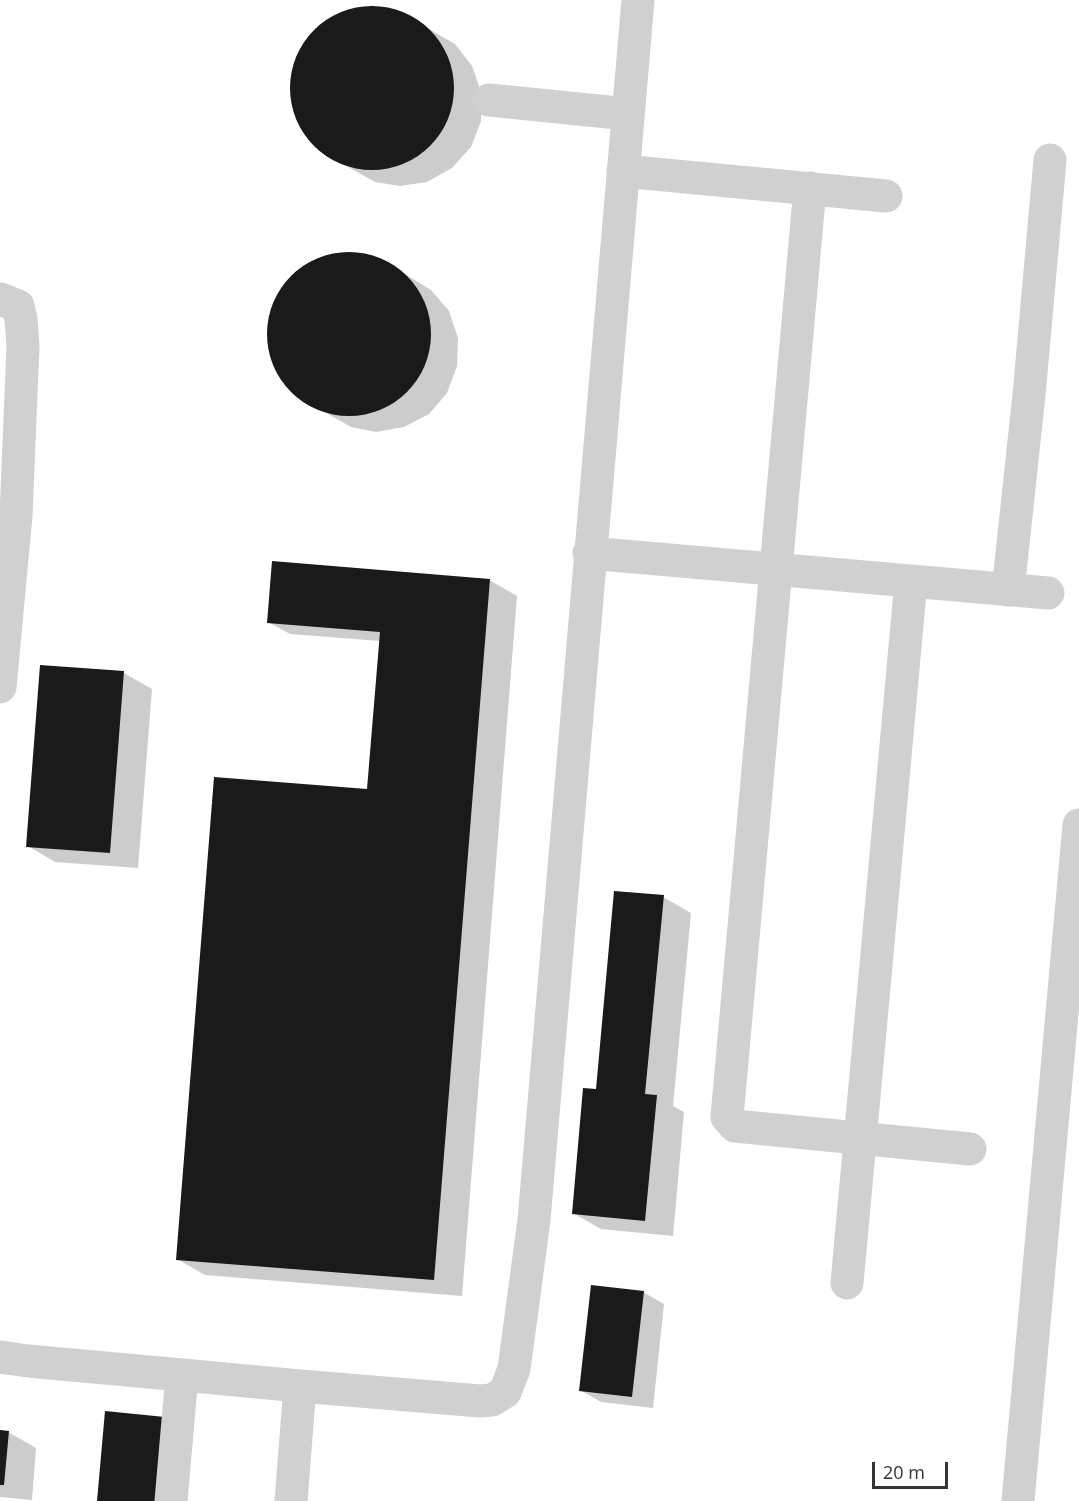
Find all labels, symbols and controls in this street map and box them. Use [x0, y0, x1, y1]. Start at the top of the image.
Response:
scale bar [875, 1450, 952, 1488]
text: 20 m [883, 1460, 925, 1484]

